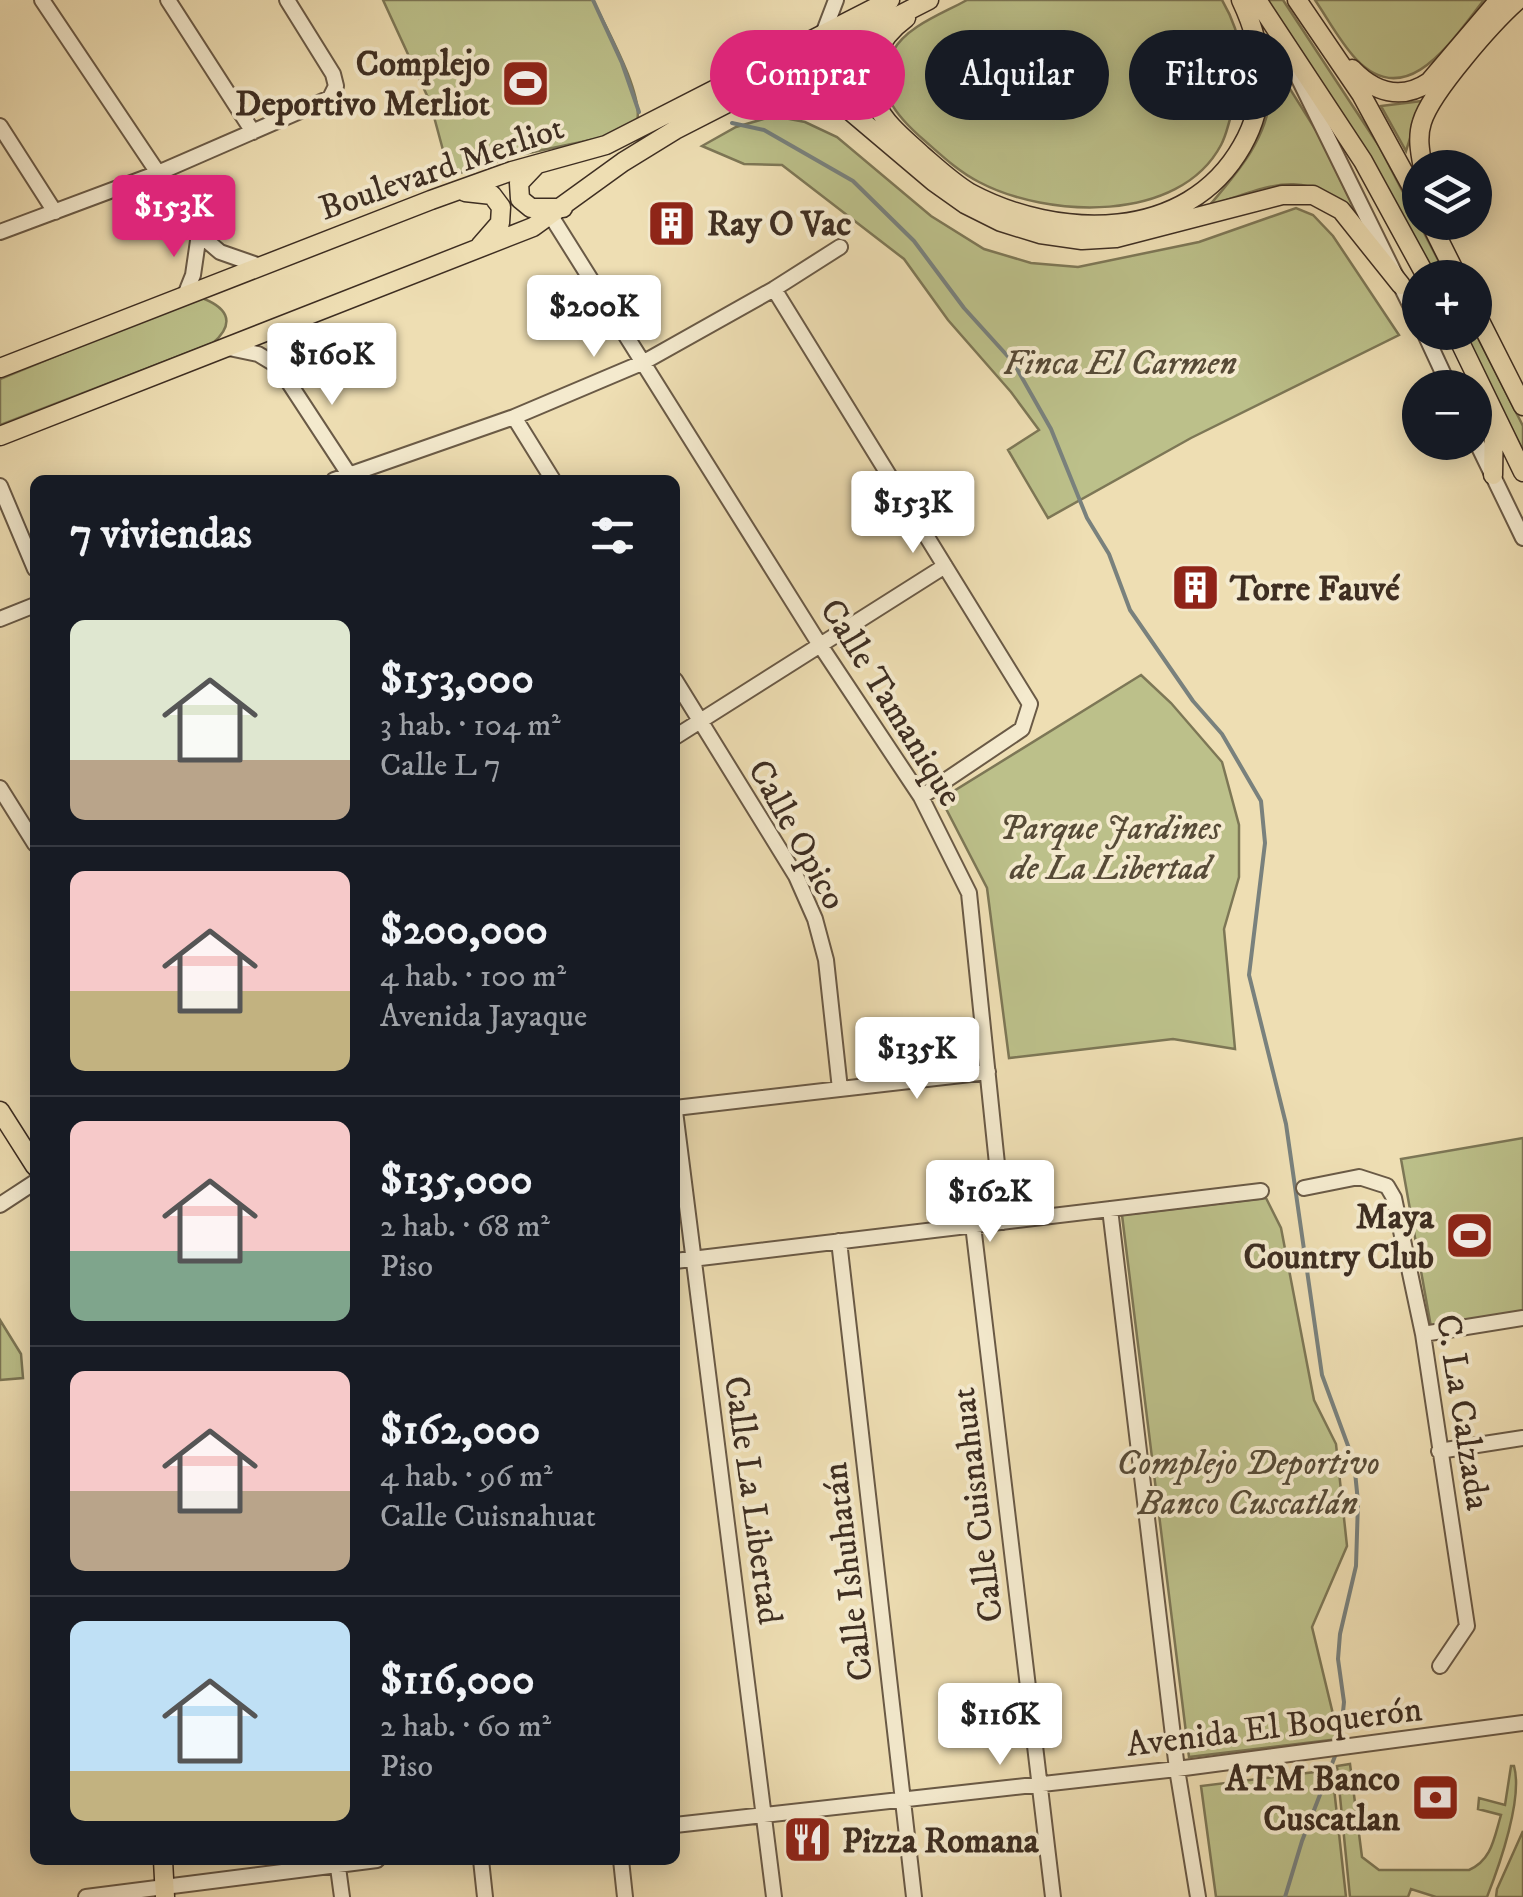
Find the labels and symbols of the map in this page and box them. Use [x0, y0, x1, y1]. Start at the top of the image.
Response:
place label: Complejo Deportivo Merliot [235, 43, 491, 127]
sports icon: Complejo Deportivo Merliot [499, 57, 551, 109]
street label: Boulevard Merliot [314, 106, 570, 231]
pin: $153K [104, 175, 244, 260]
building icon: Ray O Vac [646, 197, 698, 249]
place label: Ray O Vac [707, 203, 851, 247]
pin: $200K [524, 275, 664, 360]
pin: $160K [262, 323, 402, 408]
park label: Finca El Carmen [1003, 342, 1237, 386]
pin: $153K [843, 471, 983, 556]
building icon: Torre Fauvé [1169, 562, 1221, 614]
place label: Torre Fauvé [1229, 568, 1400, 612]
street label: Calle Tamanique [809, 591, 972, 815]
street label: Calle Opico [737, 752, 855, 918]
park label: Parque Jardines de La Libertad [999, 807, 1222, 891]
pin: $135K [847, 1017, 987, 1102]
pin: $162K [920, 1160, 1060, 1245]
place label: Maya Country Club [1243, 1196, 1435, 1280]
sports icon: Maya Country Club [1443, 1210, 1495, 1262]
street label: C. La Calzada [1425, 1311, 1499, 1514]
street label: Calle La Libertad [713, 1373, 791, 1628]
street label: Calle Cuisnahuat [942, 1385, 1014, 1625]
park label: Complejo Deportivo Banco Cuscatlán [1116, 1442, 1380, 1526]
street label: Calle Ishuhatán [814, 1460, 884, 1684]
pin: $116K [930, 1683, 1070, 1768]
street label: Avenida El Boquerón [1124, 1688, 1425, 1768]
place label: ATM Banco Cuscatlan [1224, 1758, 1401, 1842]
bank icon: ATM Banco Cuscatlan [1409, 1772, 1461, 1824]
restaurant icon: Pizza Romana [781, 1814, 833, 1866]
place label: Pizza Romana [842, 1820, 1040, 1864]

